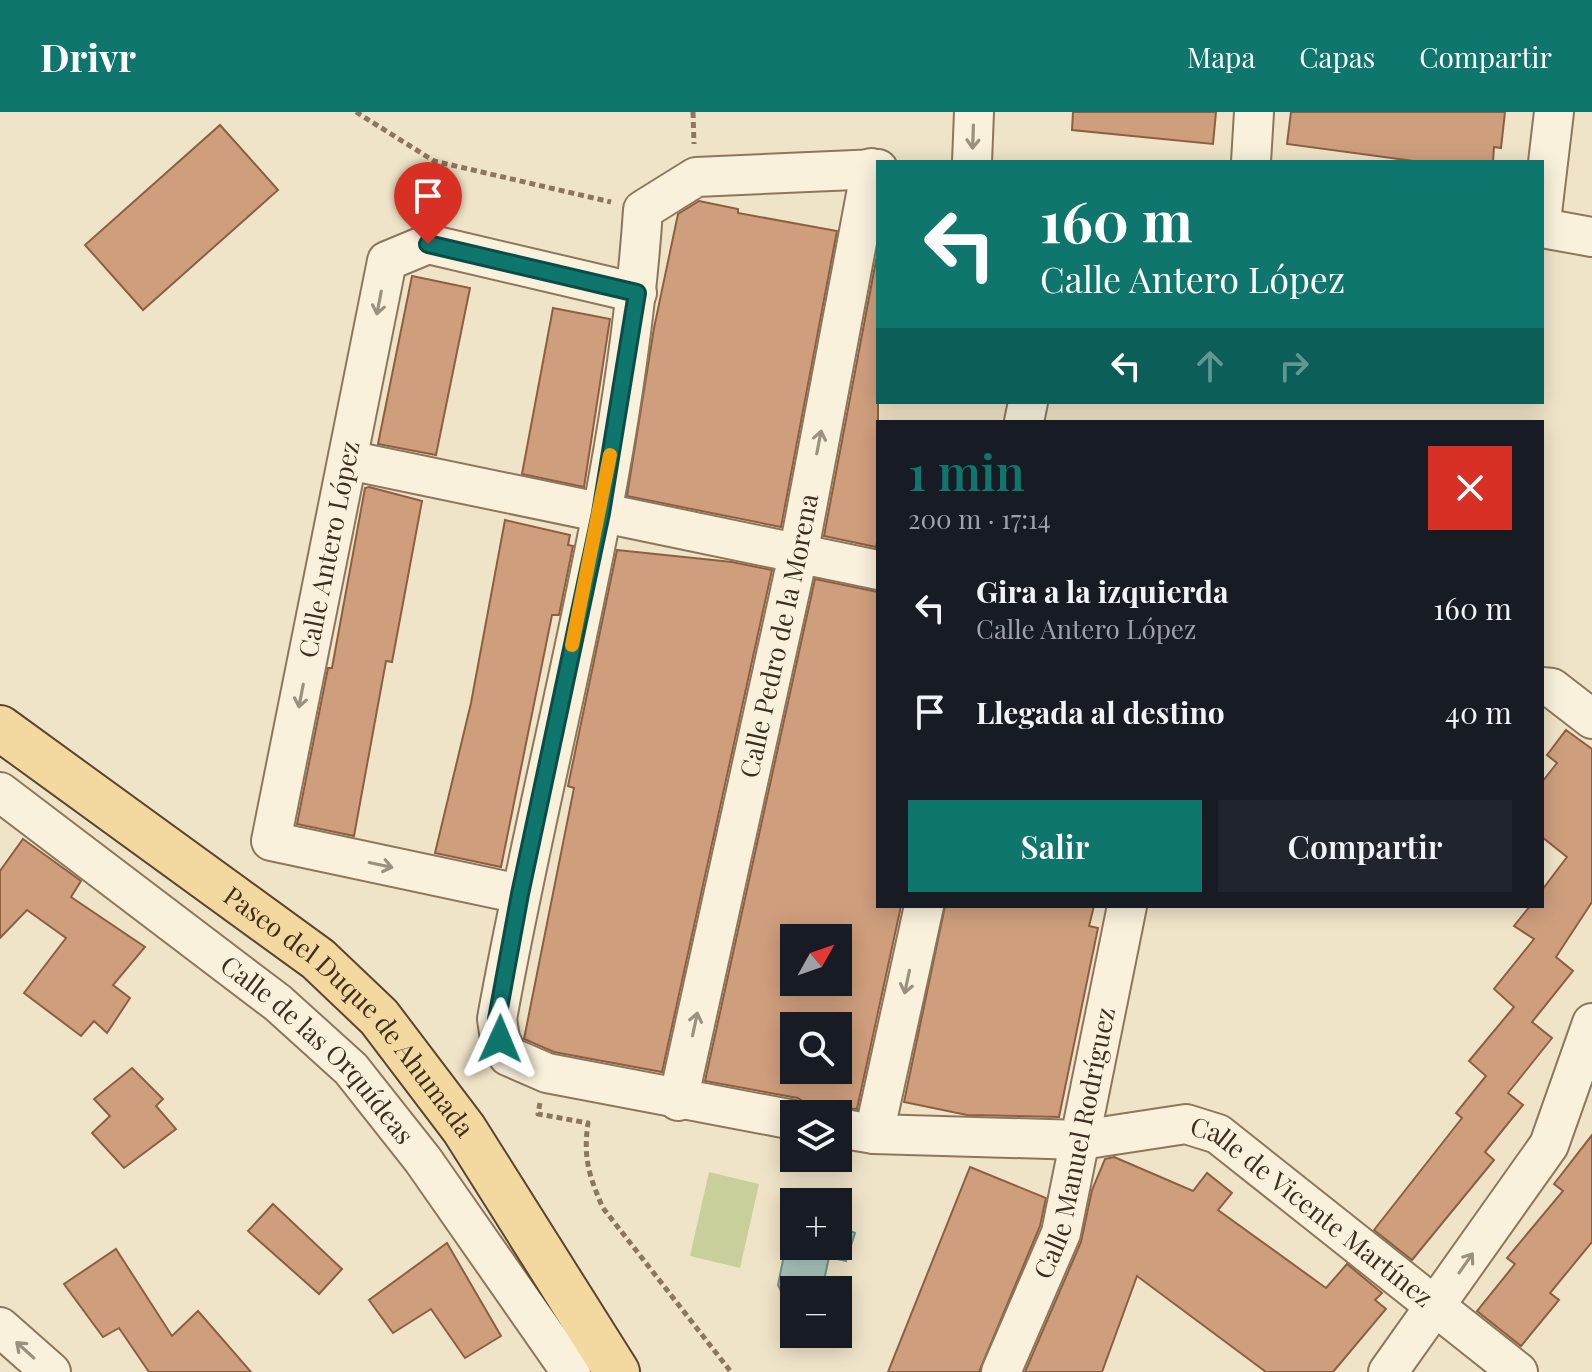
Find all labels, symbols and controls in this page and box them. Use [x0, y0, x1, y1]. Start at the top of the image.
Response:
text: Drivr [40, 31, 136, 82]
text: Mapa [1187, 38, 1255, 75]
text: Capas [1299, 38, 1375, 75]
text: Compartir [1419, 38, 1552, 75]
one-way arrow [965, 123, 980, 150]
pin [394, 162, 462, 244]
icon: arrive [406, 174, 450, 218]
text: 160 m [1040, 182, 1193, 257]
icon: left [908, 192, 1012, 296]
text: Calle Antero López [1040, 254, 1345, 302]
one-way arrow [371, 290, 386, 316]
icon: left [1104, 344, 1148, 388]
icon: ahead [1188, 344, 1232, 388]
icon: right [1272, 344, 1316, 388]
one-way arrow [813, 429, 828, 455]
street label: Calle Antero López [289, 438, 367, 661]
text: 1 min [908, 439, 1025, 503]
button: close [1428, 446, 1512, 530]
street label: Calle Pedro de la Morena [731, 491, 825, 781]
text: 200 m · 17:14 [908, 501, 1051, 536]
text: Gira a la izquierda [976, 571, 1229, 611]
icon: left [908, 586, 952, 630]
text: 160 m [1433, 588, 1512, 628]
text: Calle Antero López [976, 611, 1196, 646]
one-way arrow [293, 682, 308, 708]
icon: arrive [908, 690, 952, 734]
text: Llegada al destino [976, 692, 1225, 732]
text: 40 m [1445, 692, 1512, 732]
button: Salir [908, 800, 1202, 892]
button: Compartir [1218, 800, 1512, 892]
one-way arrow [367, 858, 393, 873]
street label: Paseo del Duque de Ahumada [217, 877, 483, 1144]
north arrow [780, 924, 852, 996]
map controls [780, 924, 852, 1348]
street label: Calle de las Orquídeas [214, 947, 423, 1151]
one-way arrow [899, 969, 914, 995]
position arrow [458, 997, 542, 1081]
street label: Calle Manuel Rodríguez [1024, 1004, 1122, 1284]
one-way arrow [688, 1012, 703, 1038]
button: search [780, 1012, 852, 1084]
button: layers [780, 1100, 852, 1172]
street label: Calle de Vicente Martínez [1186, 1108, 1441, 1314]
button: + [780, 1188, 852, 1260]
one-way arrow [1458, 1253, 1474, 1275]
button: − [780, 1276, 852, 1348]
one-way arrow [16, 1341, 36, 1359]

